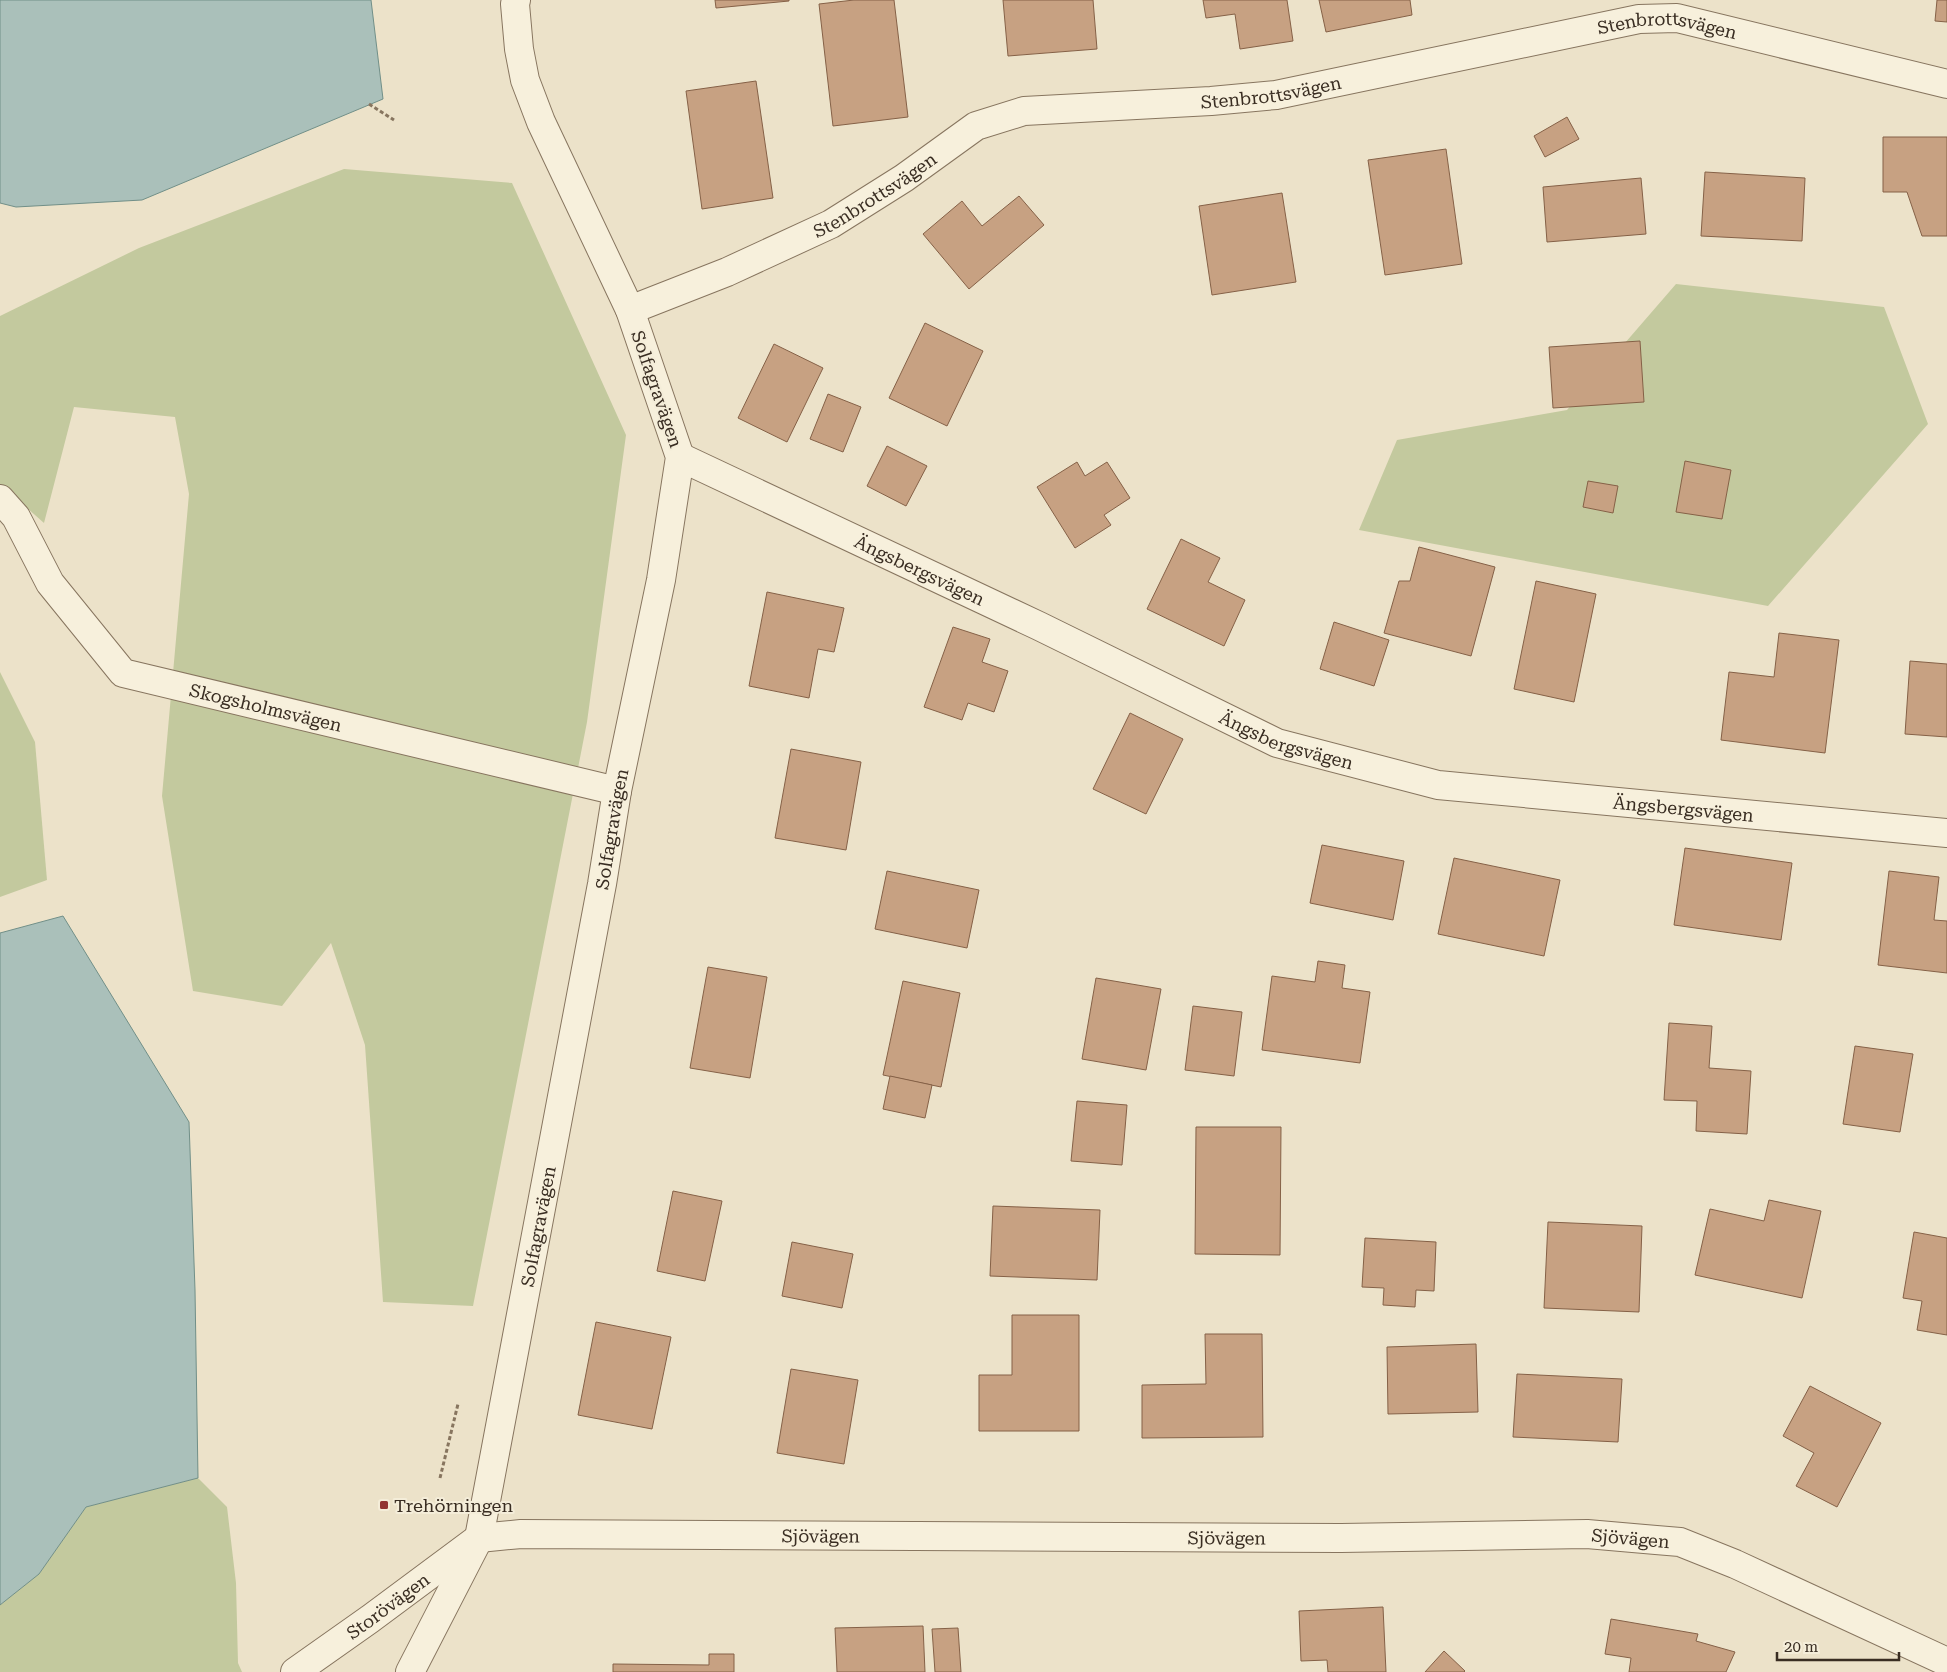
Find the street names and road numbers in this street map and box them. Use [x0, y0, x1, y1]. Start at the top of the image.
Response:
street label: Stenbrottsvägen [1595, 7, 1740, 43]
street label: Stenbrottsvägen [1200, 71, 1343, 112]
street label: Stenbrottsvägen [810, 148, 940, 241]
street label: Solfagravägen [627, 328, 687, 451]
street label: Ängsbergsvägen [851, 530, 988, 610]
street label: Skogsholmsvägen [187, 679, 344, 736]
street label: Ängsbergsvägen [1216, 706, 1356, 773]
street label: Solfagravägen [591, 766, 632, 891]
street label: Ängsbergsvägen [1612, 791, 1755, 825]
street label: Solfagravägen [516, 1164, 559, 1288]
street label: Sjövägen [1591, 1524, 1671, 1552]
street label: Sjövägen [782, 1525, 860, 1546]
street label: Sjövägen [1188, 1527, 1266, 1548]
street label: Storövägen [342, 1568, 434, 1643]

